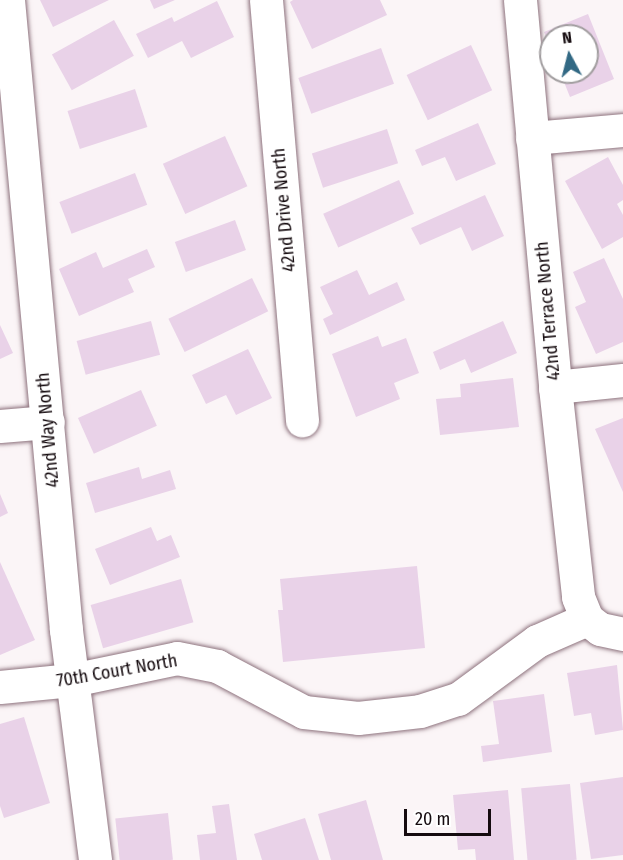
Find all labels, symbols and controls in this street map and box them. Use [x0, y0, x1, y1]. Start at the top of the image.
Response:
north arrow [539, 24, 599, 84]
text: N [561, 28, 573, 48]
street label: 42nd Drive North [268, 147, 300, 273]
street label: 42nd Terrace North [531, 241, 565, 381]
street label: 42nd Way North [32, 371, 64, 489]
street label: 70th Court North [55, 650, 179, 692]
scale bar [407, 797, 494, 835]
text: 20 m [415, 808, 450, 830]

